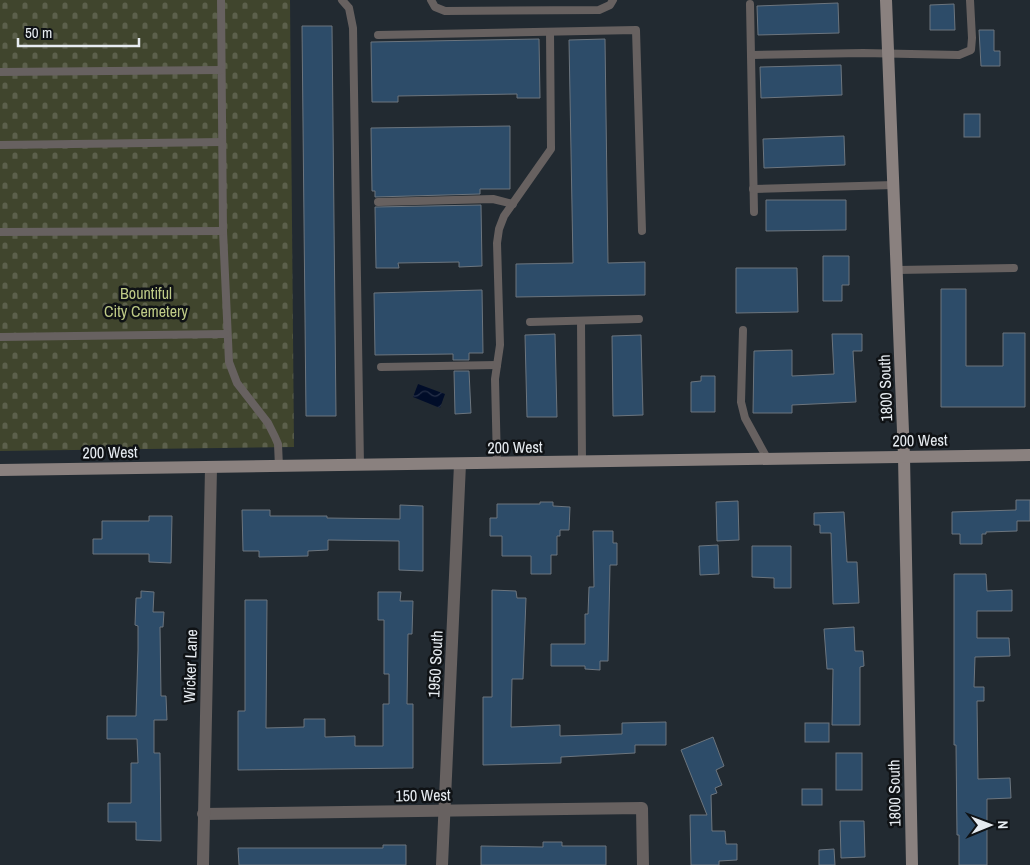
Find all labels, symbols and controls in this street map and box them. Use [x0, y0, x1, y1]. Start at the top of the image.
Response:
scale bar [18, 15, 139, 47]
text: 50 m [25, 22, 52, 43]
park label: Bountiful City Cemetery [104, 282, 188, 322]
street label: 1800 South [873, 354, 897, 422]
street label: 200 West [892, 429, 948, 451]
street label: 200 West [487, 436, 543, 458]
street label: 200 West [82, 441, 138, 463]
street label: Wicker Lane [178, 629, 202, 703]
street label: 1950 South [422, 630, 448, 698]
street label: 1800 South [882, 759, 906, 827]
street label: 150 West [395, 784, 451, 806]
north arrow [965, 800, 1015, 850]
text: N [994, 820, 1012, 829]

